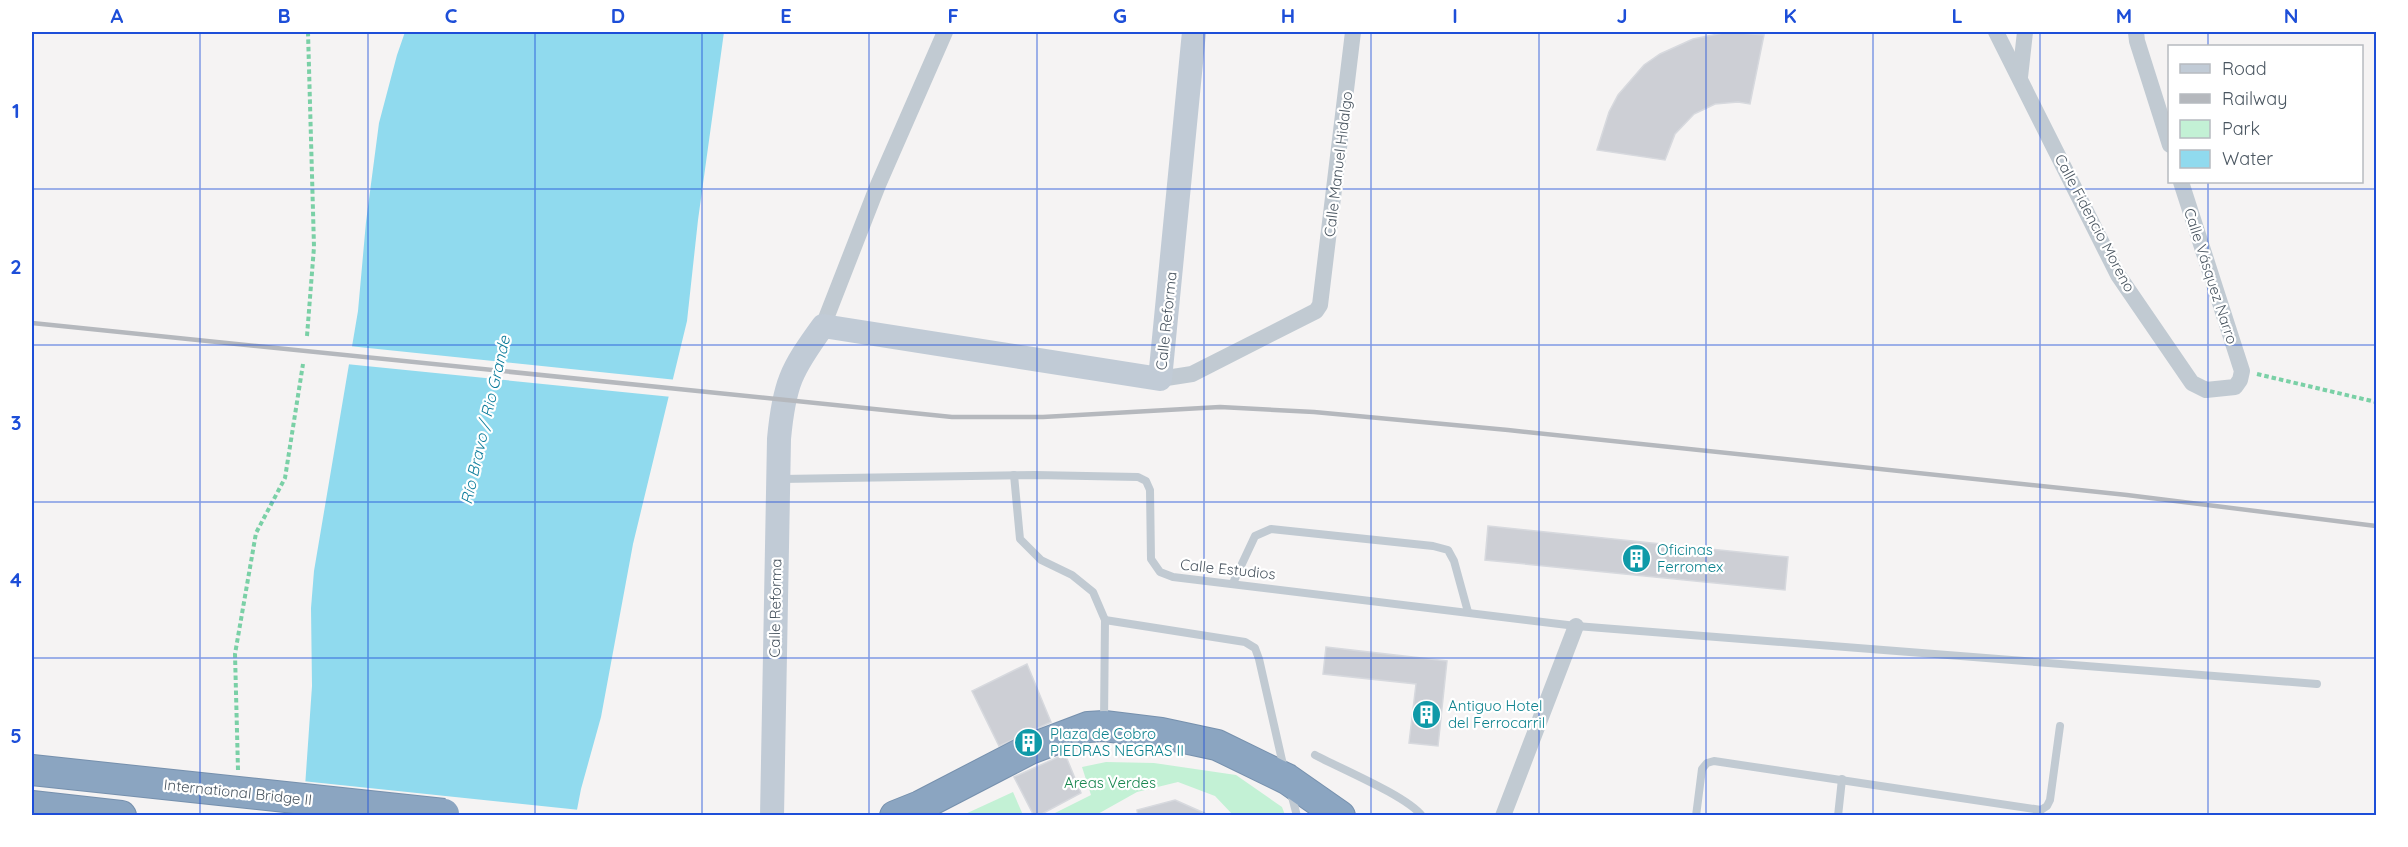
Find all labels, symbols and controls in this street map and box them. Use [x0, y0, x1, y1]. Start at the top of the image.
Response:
text: A [111, 3, 124, 28]
text: B [277, 3, 291, 28]
text: C [445, 3, 458, 28]
text: D [611, 3, 625, 28]
text: E [780, 3, 792, 28]
text: F [947, 3, 959, 28]
text: G [1113, 3, 1127, 28]
text: H [1281, 3, 1295, 28]
text: I [1452, 3, 1458, 28]
text: J [1616, 3, 1628, 28]
text: K [1783, 3, 1797, 28]
text: L [1951, 3, 1963, 28]
text: M [2116, 3, 2132, 28]
text: N [2284, 3, 2298, 28]
legend [2168, 45, 2363, 183]
text: Road [2222, 57, 2267, 80]
text: Railway [2222, 87, 2288, 110]
street label: Calle Manuel Hidalgo [1320, 90, 1356, 238]
text: 1 [12, 98, 20, 123]
text: Park [2222, 117, 2260, 140]
text: Water [2222, 147, 2273, 170]
street label: Calle Fidencio Moreno [2051, 151, 2139, 295]
street label: Calle Vásquez Narro [2180, 206, 2242, 346]
text: 2 [10, 254, 22, 279]
street label: Calle Reforma [1151, 271, 1181, 371]
water label: Río Bravo / Rio Grande [456, 333, 514, 506]
text: 3 [11, 410, 21, 435]
place label: Oficinas Ferromex [1657, 540, 1723, 576]
building icon: Oficinas Ferromex [1620, 542, 1652, 574]
street label: Calle Estudios [1179, 555, 1277, 583]
street label: Calle Reforma [765, 558, 785, 658]
text: 4 [10, 567, 22, 592]
place label: Antiguo Hotel del Ferrocarril [1448, 696, 1545, 732]
building icon: Antiguo Hotel del Ferrocarril [1411, 698, 1443, 730]
text: 5 [10, 723, 22, 748]
place label: Plaza de Cobro PIEDRAS NEGRAS II [1050, 724, 1184, 760]
building icon: Plaza de Cobro PIEDRAS NEGRAS II [1013, 726, 1045, 758]
park label: Areas Verdes [1064, 773, 1156, 792]
street label: International Bridge II [163, 775, 313, 809]

